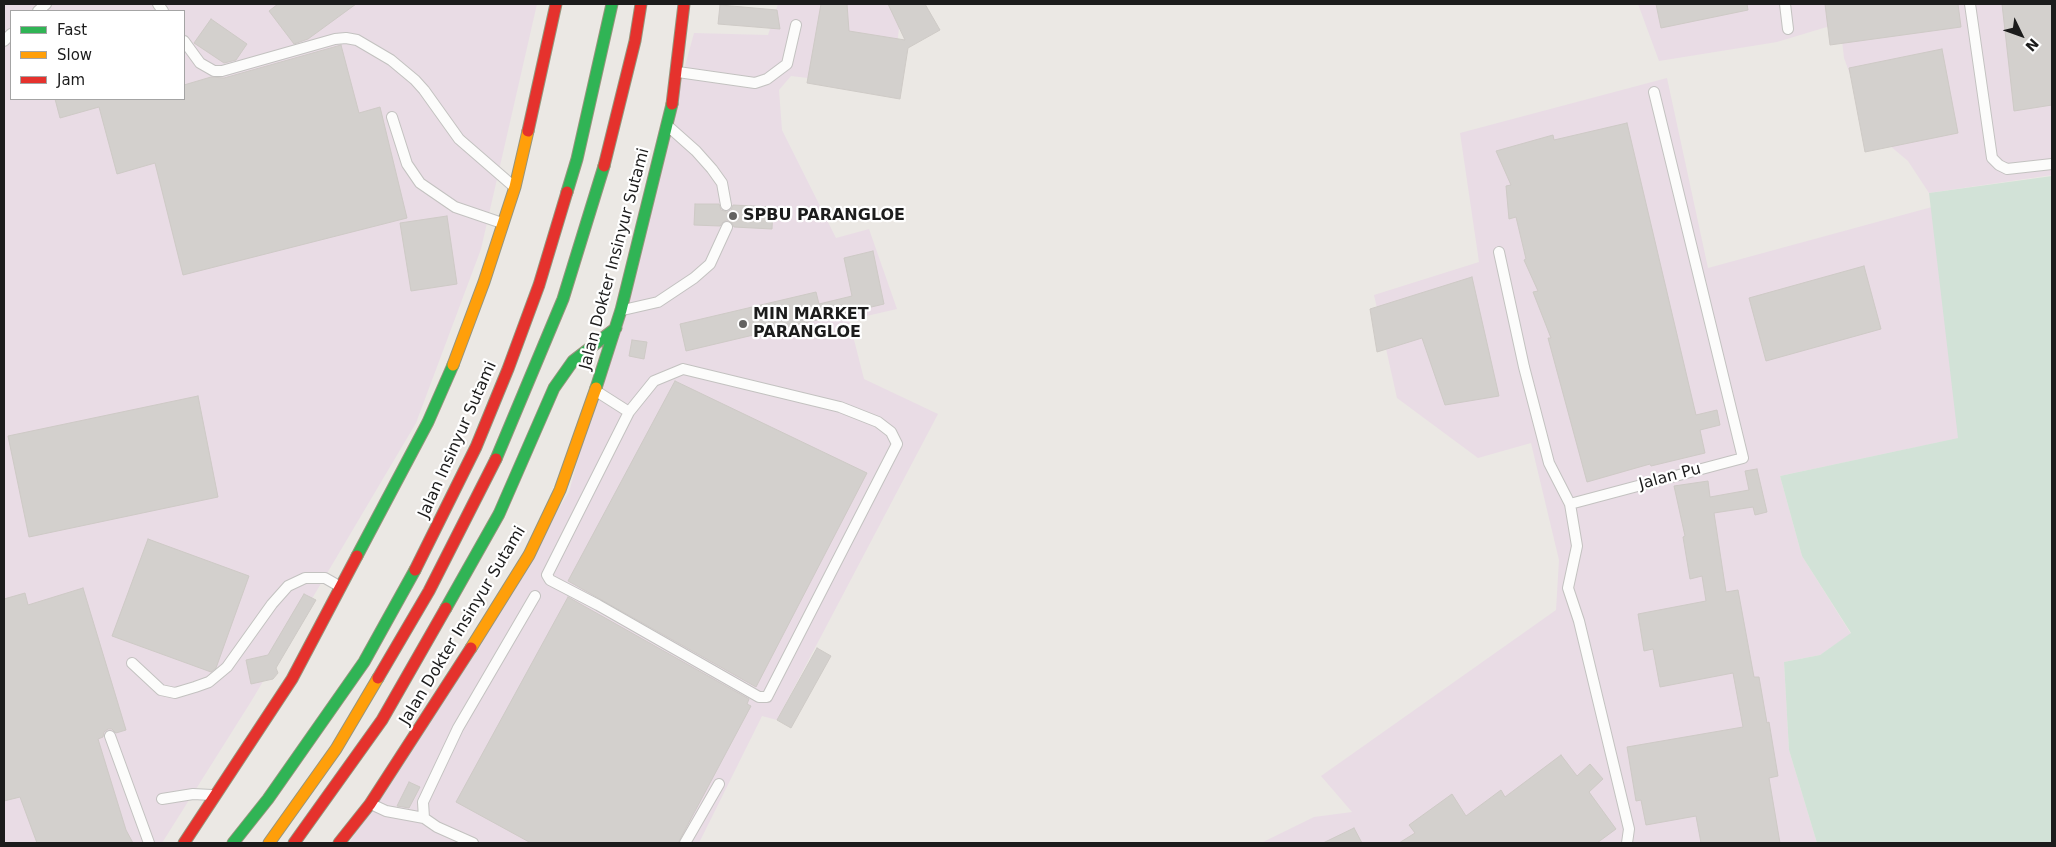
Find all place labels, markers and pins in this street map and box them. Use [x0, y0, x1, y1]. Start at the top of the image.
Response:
place label: SPBU PARANGLOE [743, 206, 905, 226]
marker: SPBU PARANGLOE [727, 210, 739, 222]
place label: MIN MARKET PARANGLOE [753, 305, 869, 343]
marker: MIN MARKET PARANGLOE [737, 318, 749, 330]

